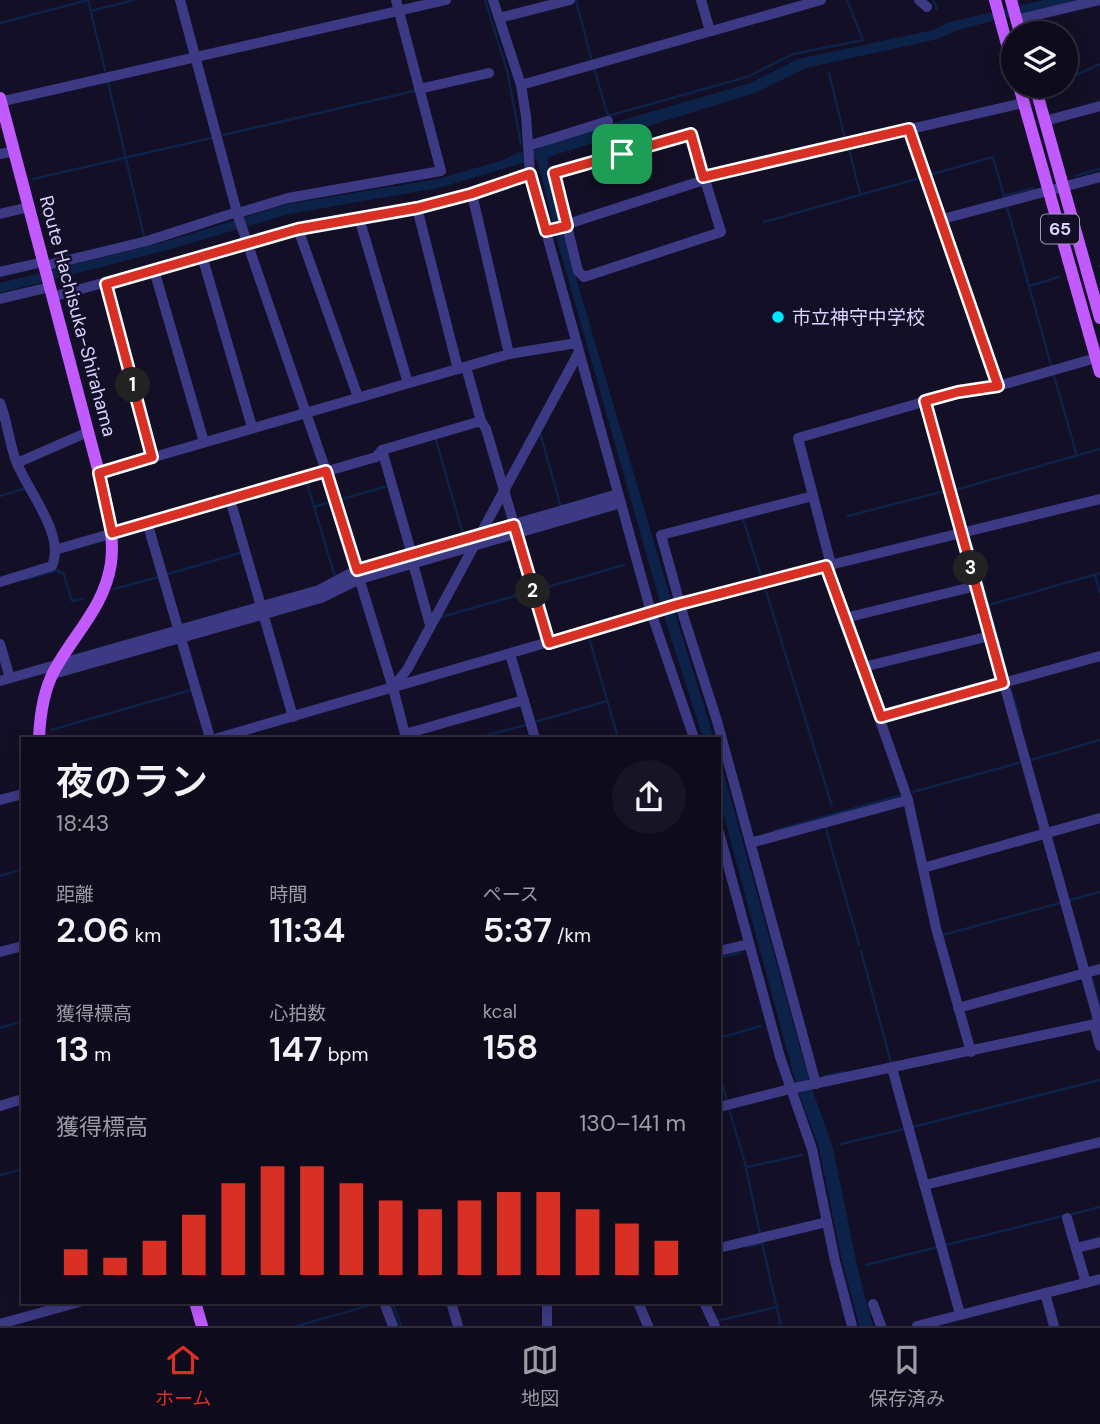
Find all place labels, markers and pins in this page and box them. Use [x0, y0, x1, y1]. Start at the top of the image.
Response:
pin [592, 124, 652, 184]
place label: 市立神守中学校 [792, 305, 925, 330]
marker: 市立神守中学校 [770, 309, 786, 325]
pin: 1 [116, 368, 150, 402]
pin: 3 [954, 550, 988, 586]
pin: 2 [516, 574, 550, 608]

